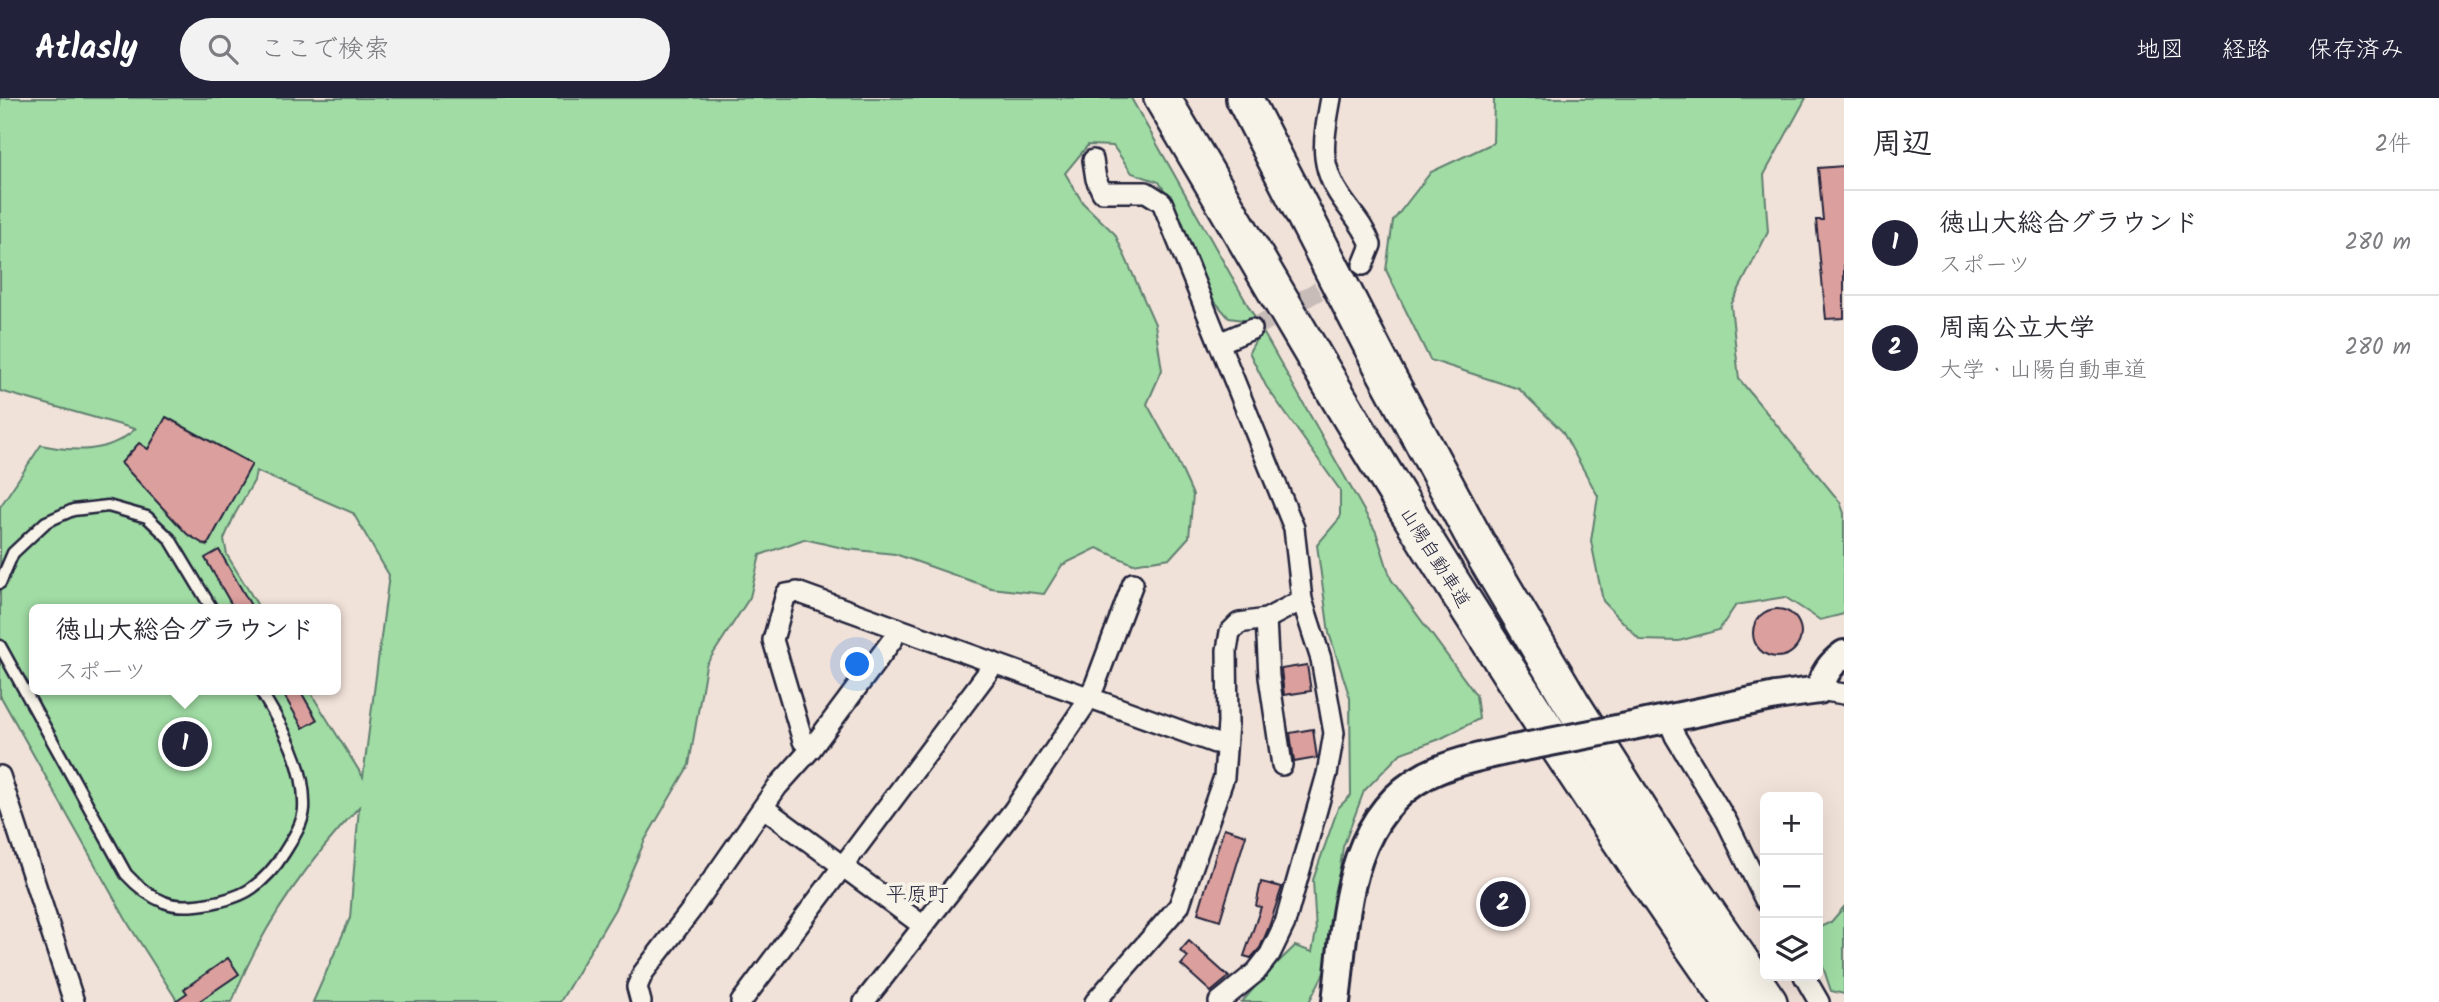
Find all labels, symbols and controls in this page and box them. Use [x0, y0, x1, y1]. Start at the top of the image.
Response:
search box [180, 18, 670, 81]
text: Atlasly [35, 23, 138, 76]
text: ここで検索 [260, 29, 390, 71]
icon: search [204, 30, 242, 68]
text: 地図 [2136, 31, 2184, 70]
text: 経路 [2222, 31, 2270, 70]
text: 保存済み [2308, 31, 2404, 70]
text: 周辺 [1872, 121, 1932, 169]
text: 2件 [2375, 127, 2411, 163]
text: 徳山大総合グラウンド [1939, 203, 2199, 245]
text: 1 [1892, 225, 1898, 261]
text: 280 m [2345, 225, 2411, 261]
text: スポーツ [1939, 248, 2031, 284]
text: 周南公立大学 [1939, 308, 2095, 350]
text: 2 [1888, 330, 1902, 366]
text: 280 m [2345, 330, 2411, 366]
text: 大学 · 山陽自動車道 [1939, 353, 2147, 389]
street label: 山陽自動車道 [1391, 502, 1477, 614]
popup [29, 604, 341, 695]
text: 徳山大総合グラウンド [55, 610, 315, 652]
your location [840, 647, 874, 681]
text: スポーツ [55, 655, 147, 691]
pin: 1 [162, 718, 208, 770]
map controls [1760, 792, 1823, 981]
button: + [1760, 792, 1823, 855]
button: − [1760, 855, 1823, 918]
pin: 2 [1480, 878, 1526, 930]
district label: 平原町 [886, 879, 949, 912]
button: layers [1760, 918, 1823, 981]

